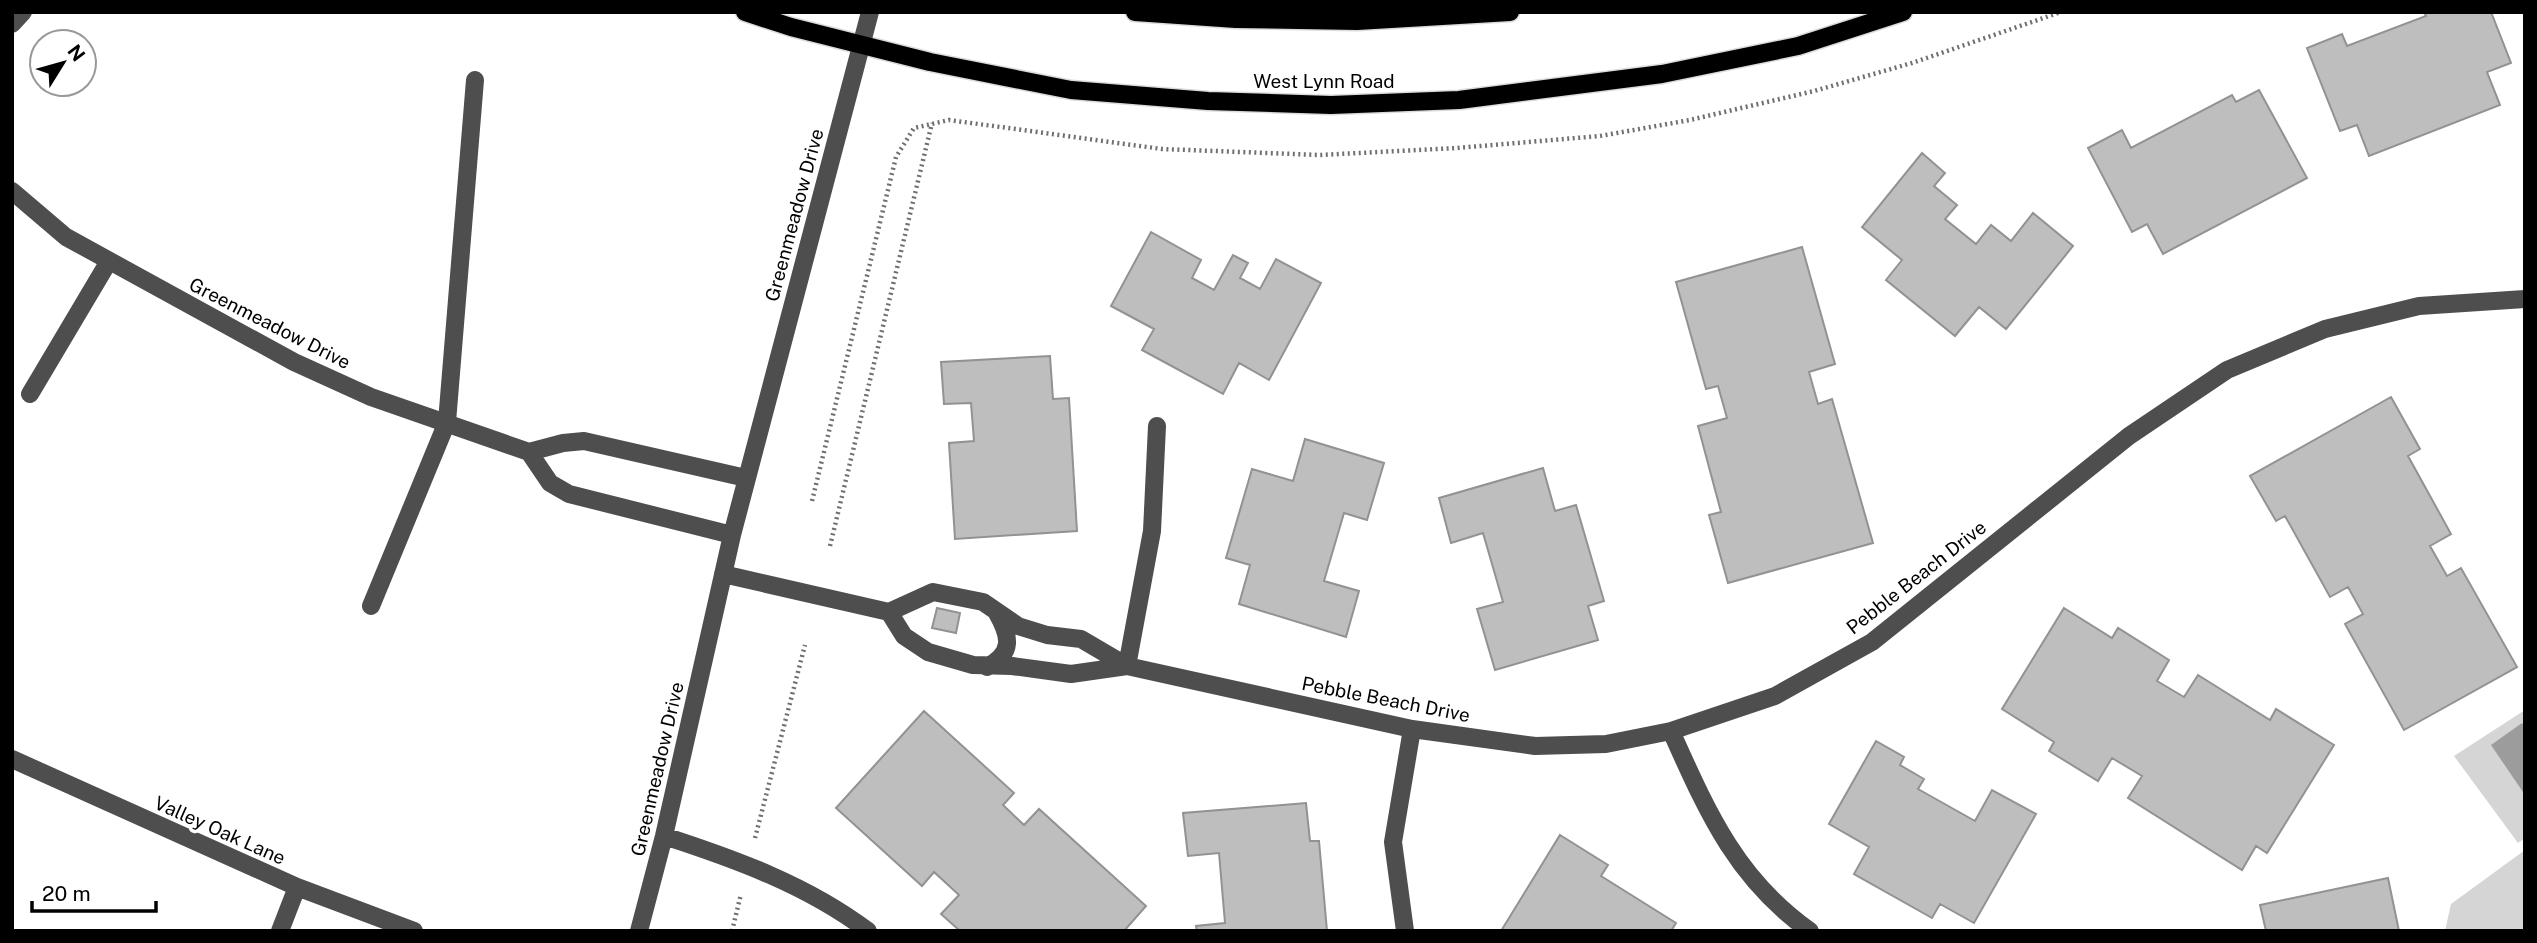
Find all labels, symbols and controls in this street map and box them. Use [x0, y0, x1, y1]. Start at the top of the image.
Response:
north arrow [28, 28, 98, 98]
text: N [63, 40, 90, 65]
street label: West Lynn Road [1253, 70, 1395, 92]
street label: Greenmeadow Drive [760, 126, 828, 304]
street label: Greenmeadow Drive [186, 273, 354, 373]
street label: Pebble Beach Drive [1842, 516, 1990, 638]
street label: Pebble Beach Drive [1300, 672, 1472, 726]
street label: Greenmeadow Drive [626, 680, 688, 858]
street label: Valley Oak Lane [151, 791, 289, 869]
scale bar [32, 870, 156, 914]
text: 20 m [42, 881, 91, 906]

